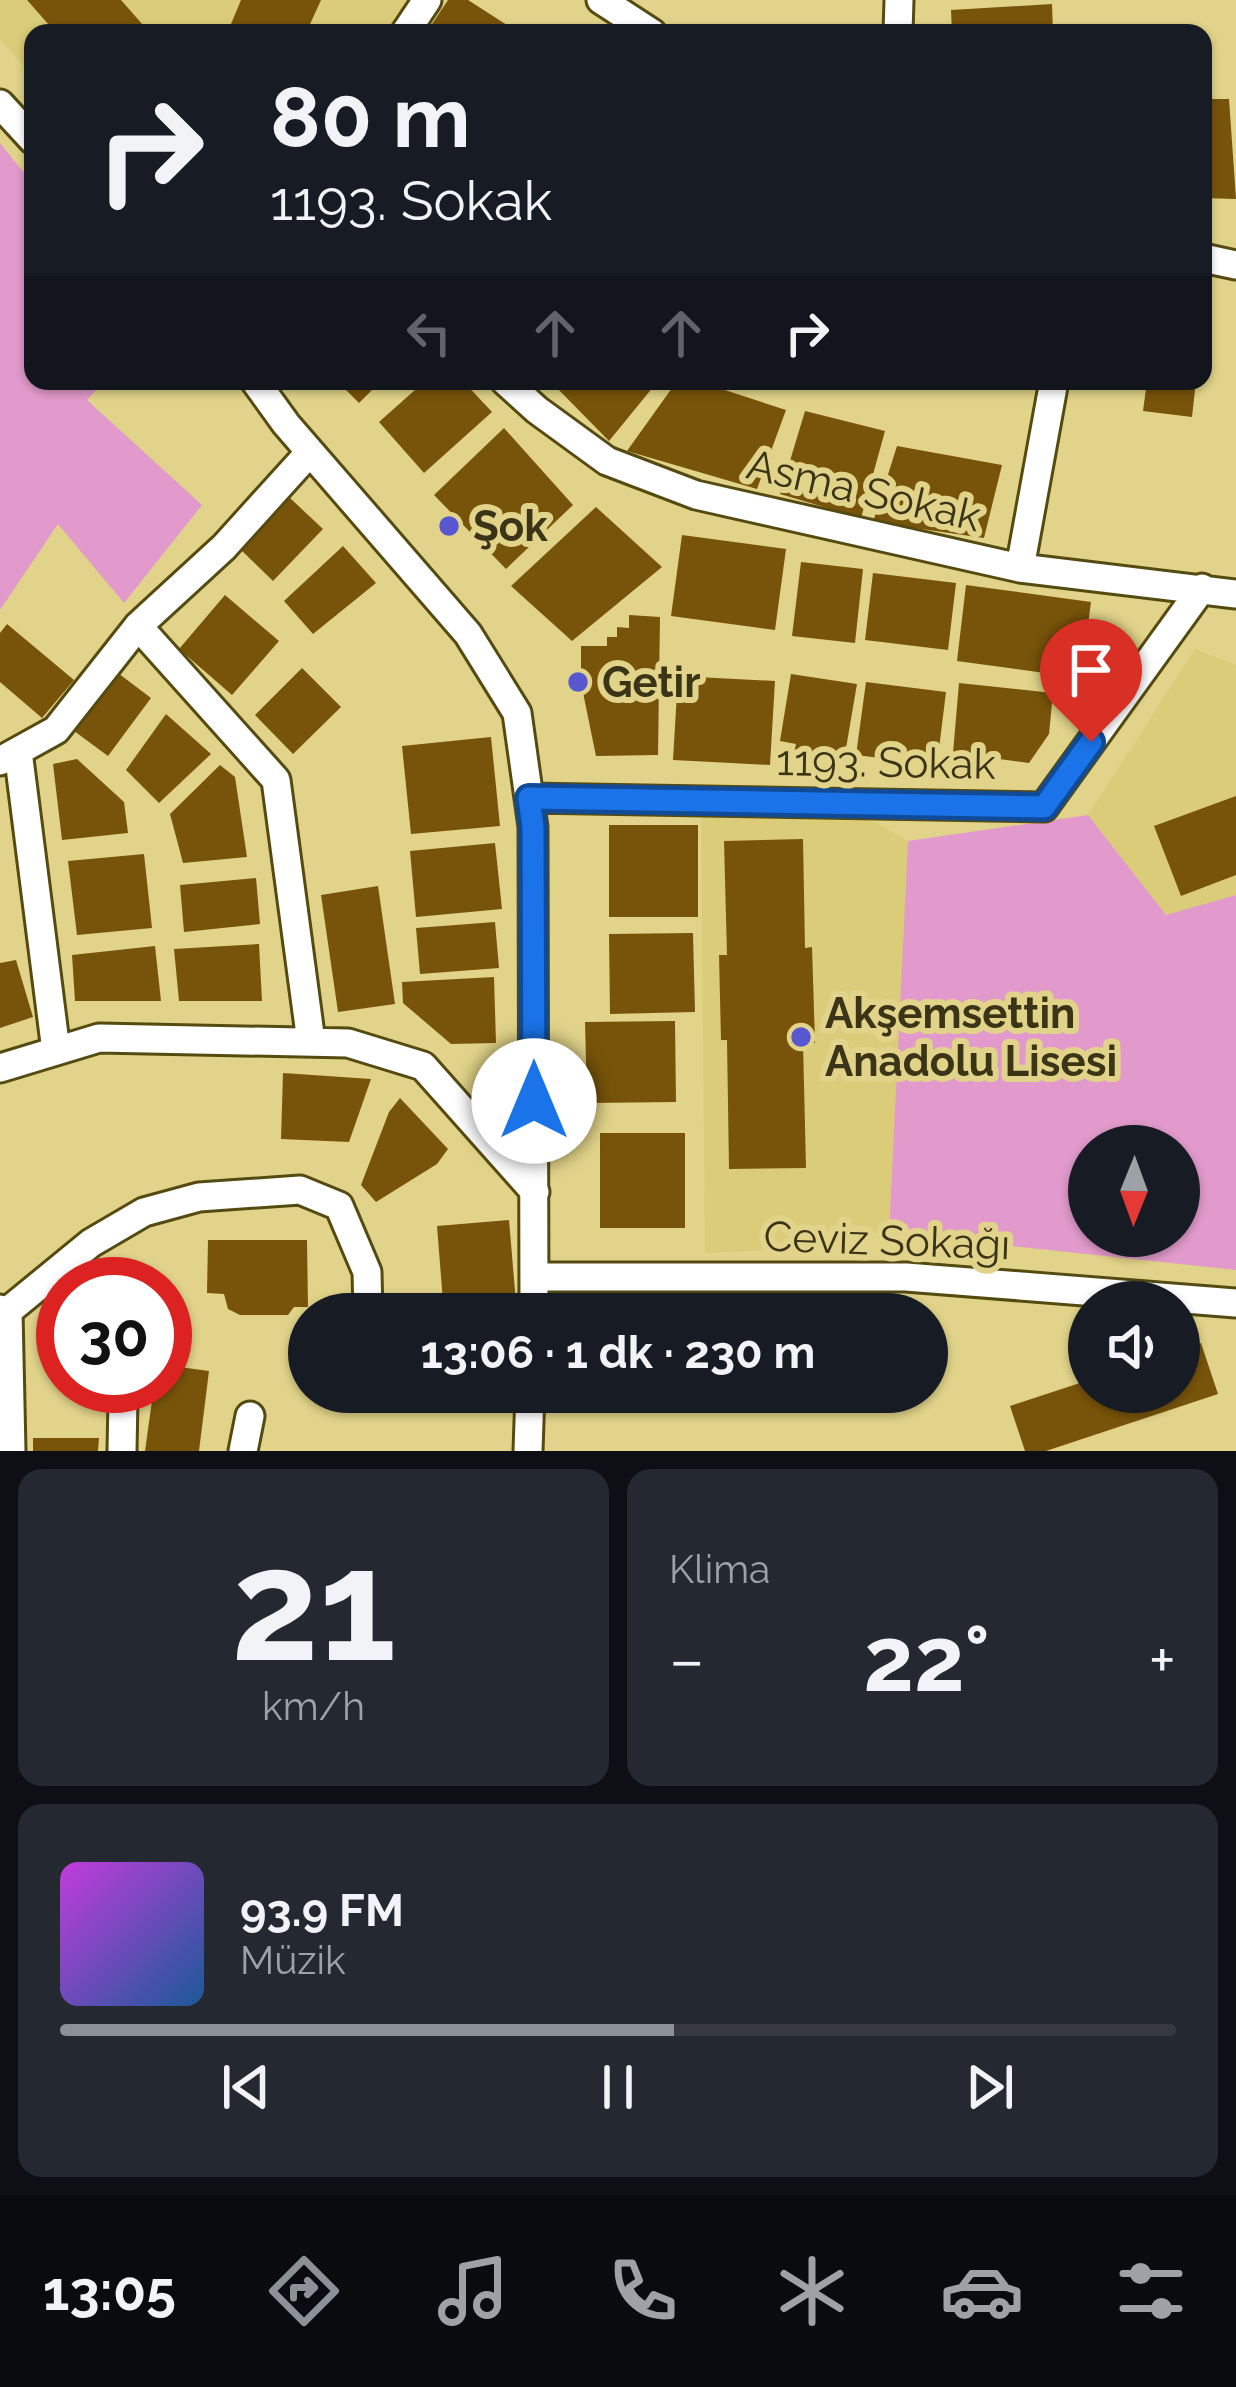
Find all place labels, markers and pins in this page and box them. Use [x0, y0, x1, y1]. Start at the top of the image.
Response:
place label: Şok [473, 502, 548, 551]
marker: Şok [436, 513, 462, 539]
pin [1040, 619, 1142, 742]
place label: Getir [602, 658, 700, 707]
marker: Getir [565, 669, 591, 695]
place label: Akşemsettin Anadolu Lisesi [825, 989, 1117, 1086]
marker: Akşemsettin Anadolu Lisesi [788, 1024, 814, 1050]

